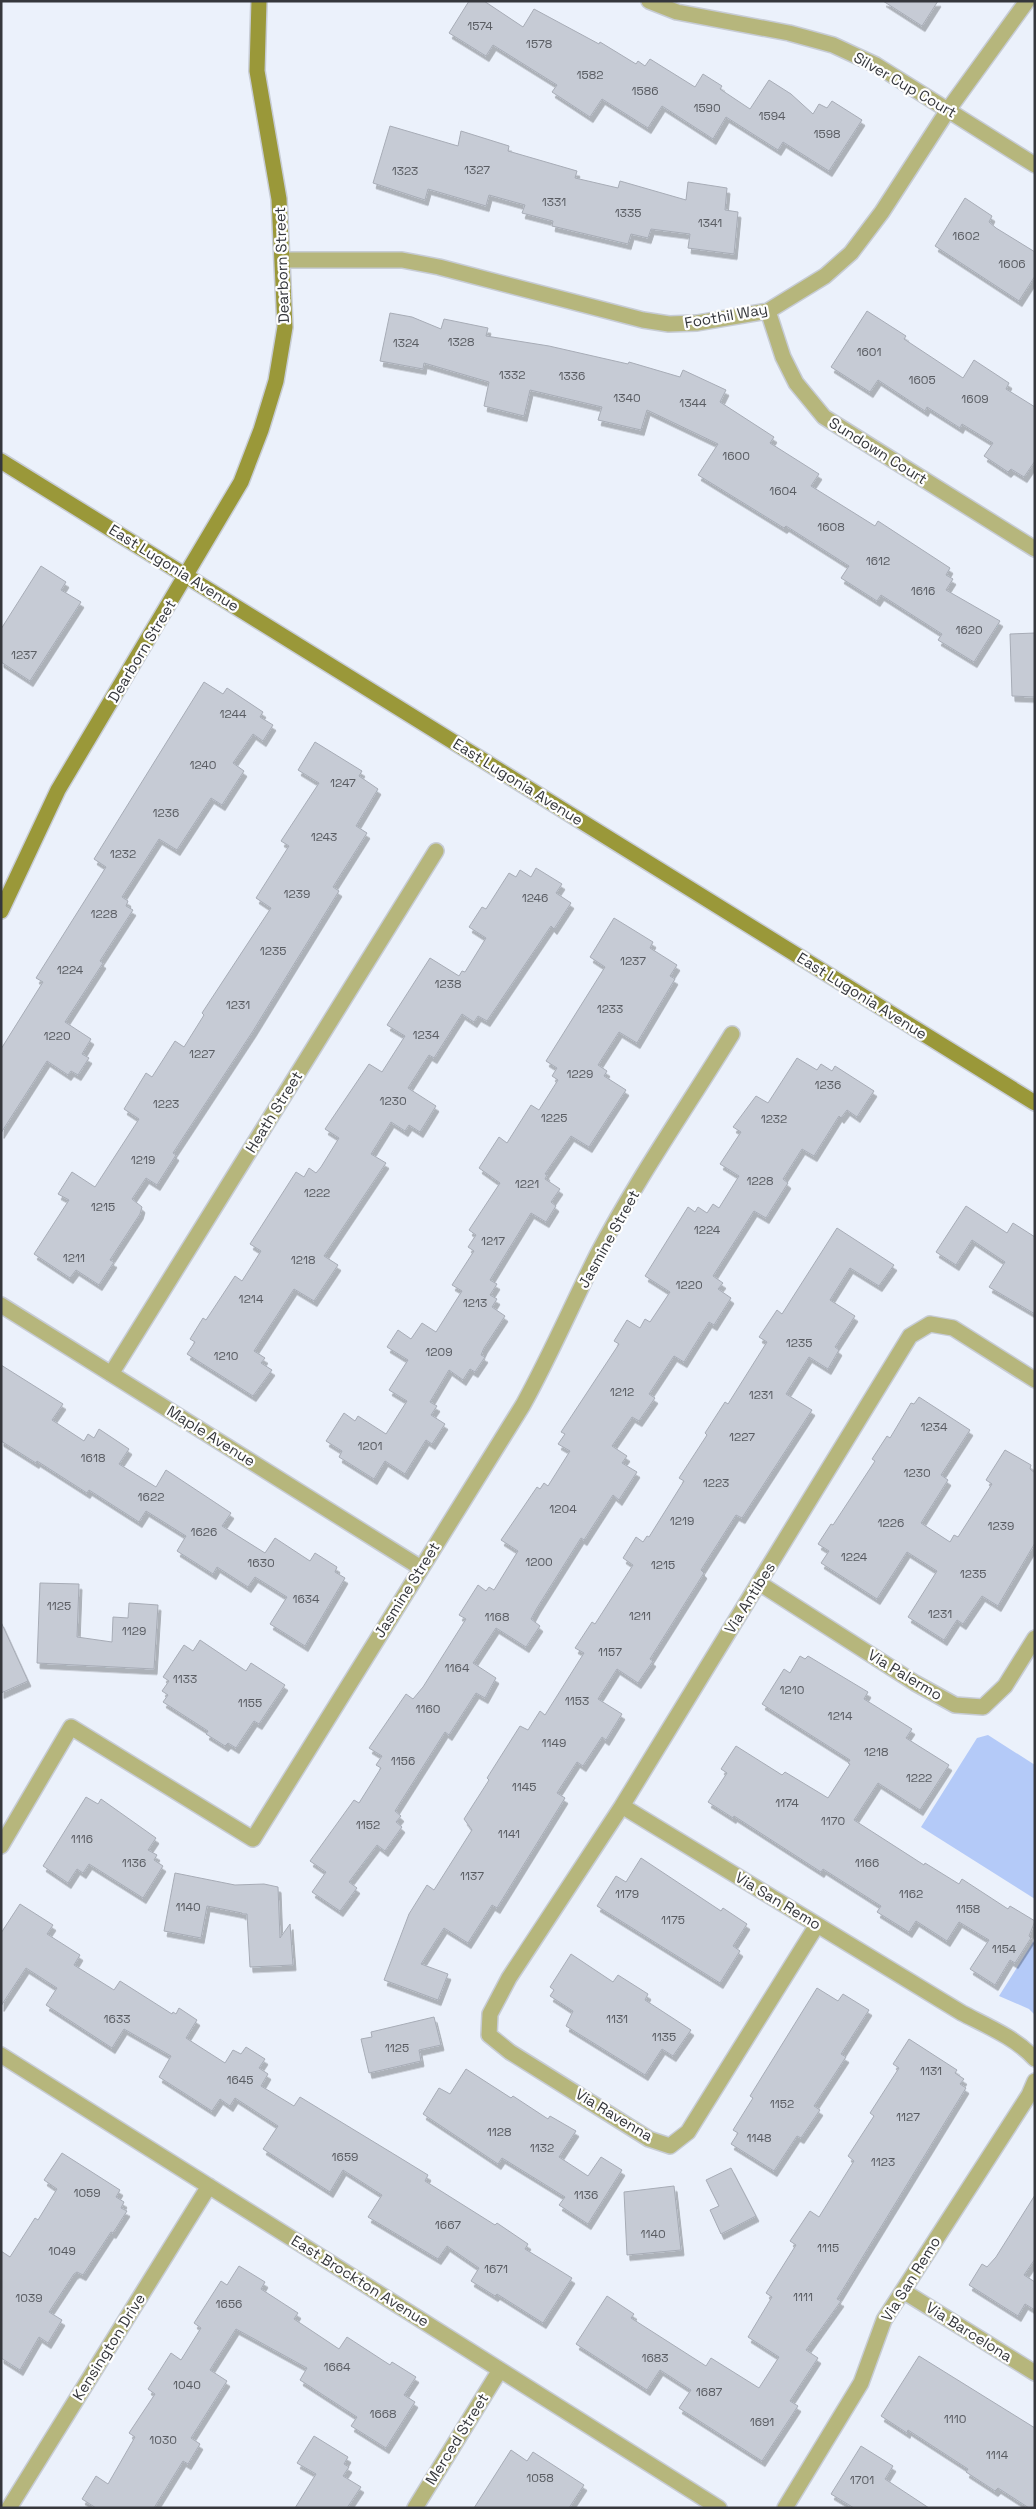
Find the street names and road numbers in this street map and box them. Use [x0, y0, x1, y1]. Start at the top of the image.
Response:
street label: Silver Cup Court [850, 47, 960, 122]
street label: Dearborn Street [270, 206, 293, 324]
street label: Foothil Way [683, 299, 769, 332]
street label: Sundown Court [826, 413, 931, 488]
street label: East Lugonia Avenue [106, 520, 243, 615]
street label: Dearborn Street [103, 596, 180, 706]
street label: East Lugonia Avenue [450, 734, 587, 829]
street label: East Lugonia Avenue [794, 948, 931, 1043]
street label: Heath Street [241, 1067, 306, 1156]
street label: Jasmine Street [574, 1186, 643, 1291]
street label: Maple Avenue [164, 1401, 259, 1470]
street label: Jasmine Street [370, 1538, 444, 1641]
street label: Via Antibes [720, 1558, 779, 1637]
street label: Via Palermo [865, 1645, 946, 1704]
street label: Via San Remo [732, 1867, 825, 1934]
street label: Via Ravenna [572, 2084, 657, 2145]
street label: East Brockton Avenue [288, 2230, 433, 2331]
street label: Via San Remo [877, 2233, 944, 2325]
street label: Kensington Drive [68, 2290, 149, 2404]
street label: Via Barcelona [923, 2298, 1016, 2366]
street label: Merced Street [421, 2389, 492, 2488]

